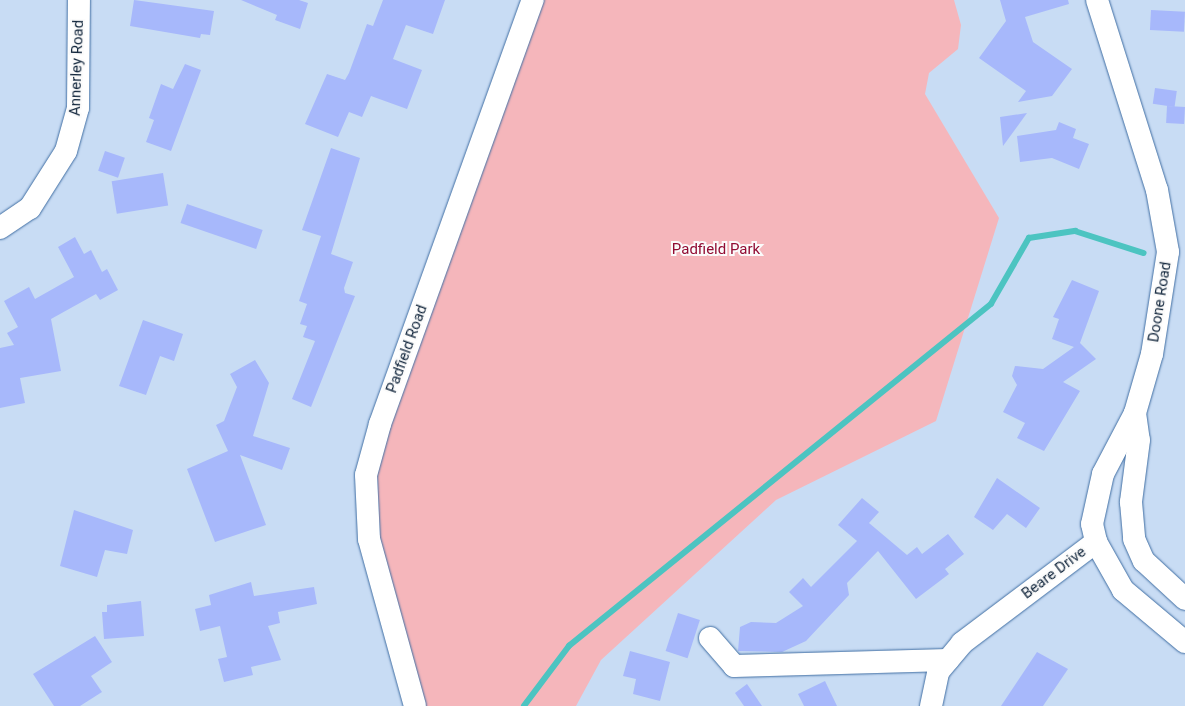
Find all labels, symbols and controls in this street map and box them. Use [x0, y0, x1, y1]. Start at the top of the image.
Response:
street label: Annerley Road [66, 20, 88, 116]
park label: Padfield Park [672, 241, 760, 259]
street label: Doone Road [1145, 260, 1175, 344]
street label: Padfield Road [383, 302, 431, 396]
street label: Beare Drive [1018, 543, 1090, 603]

